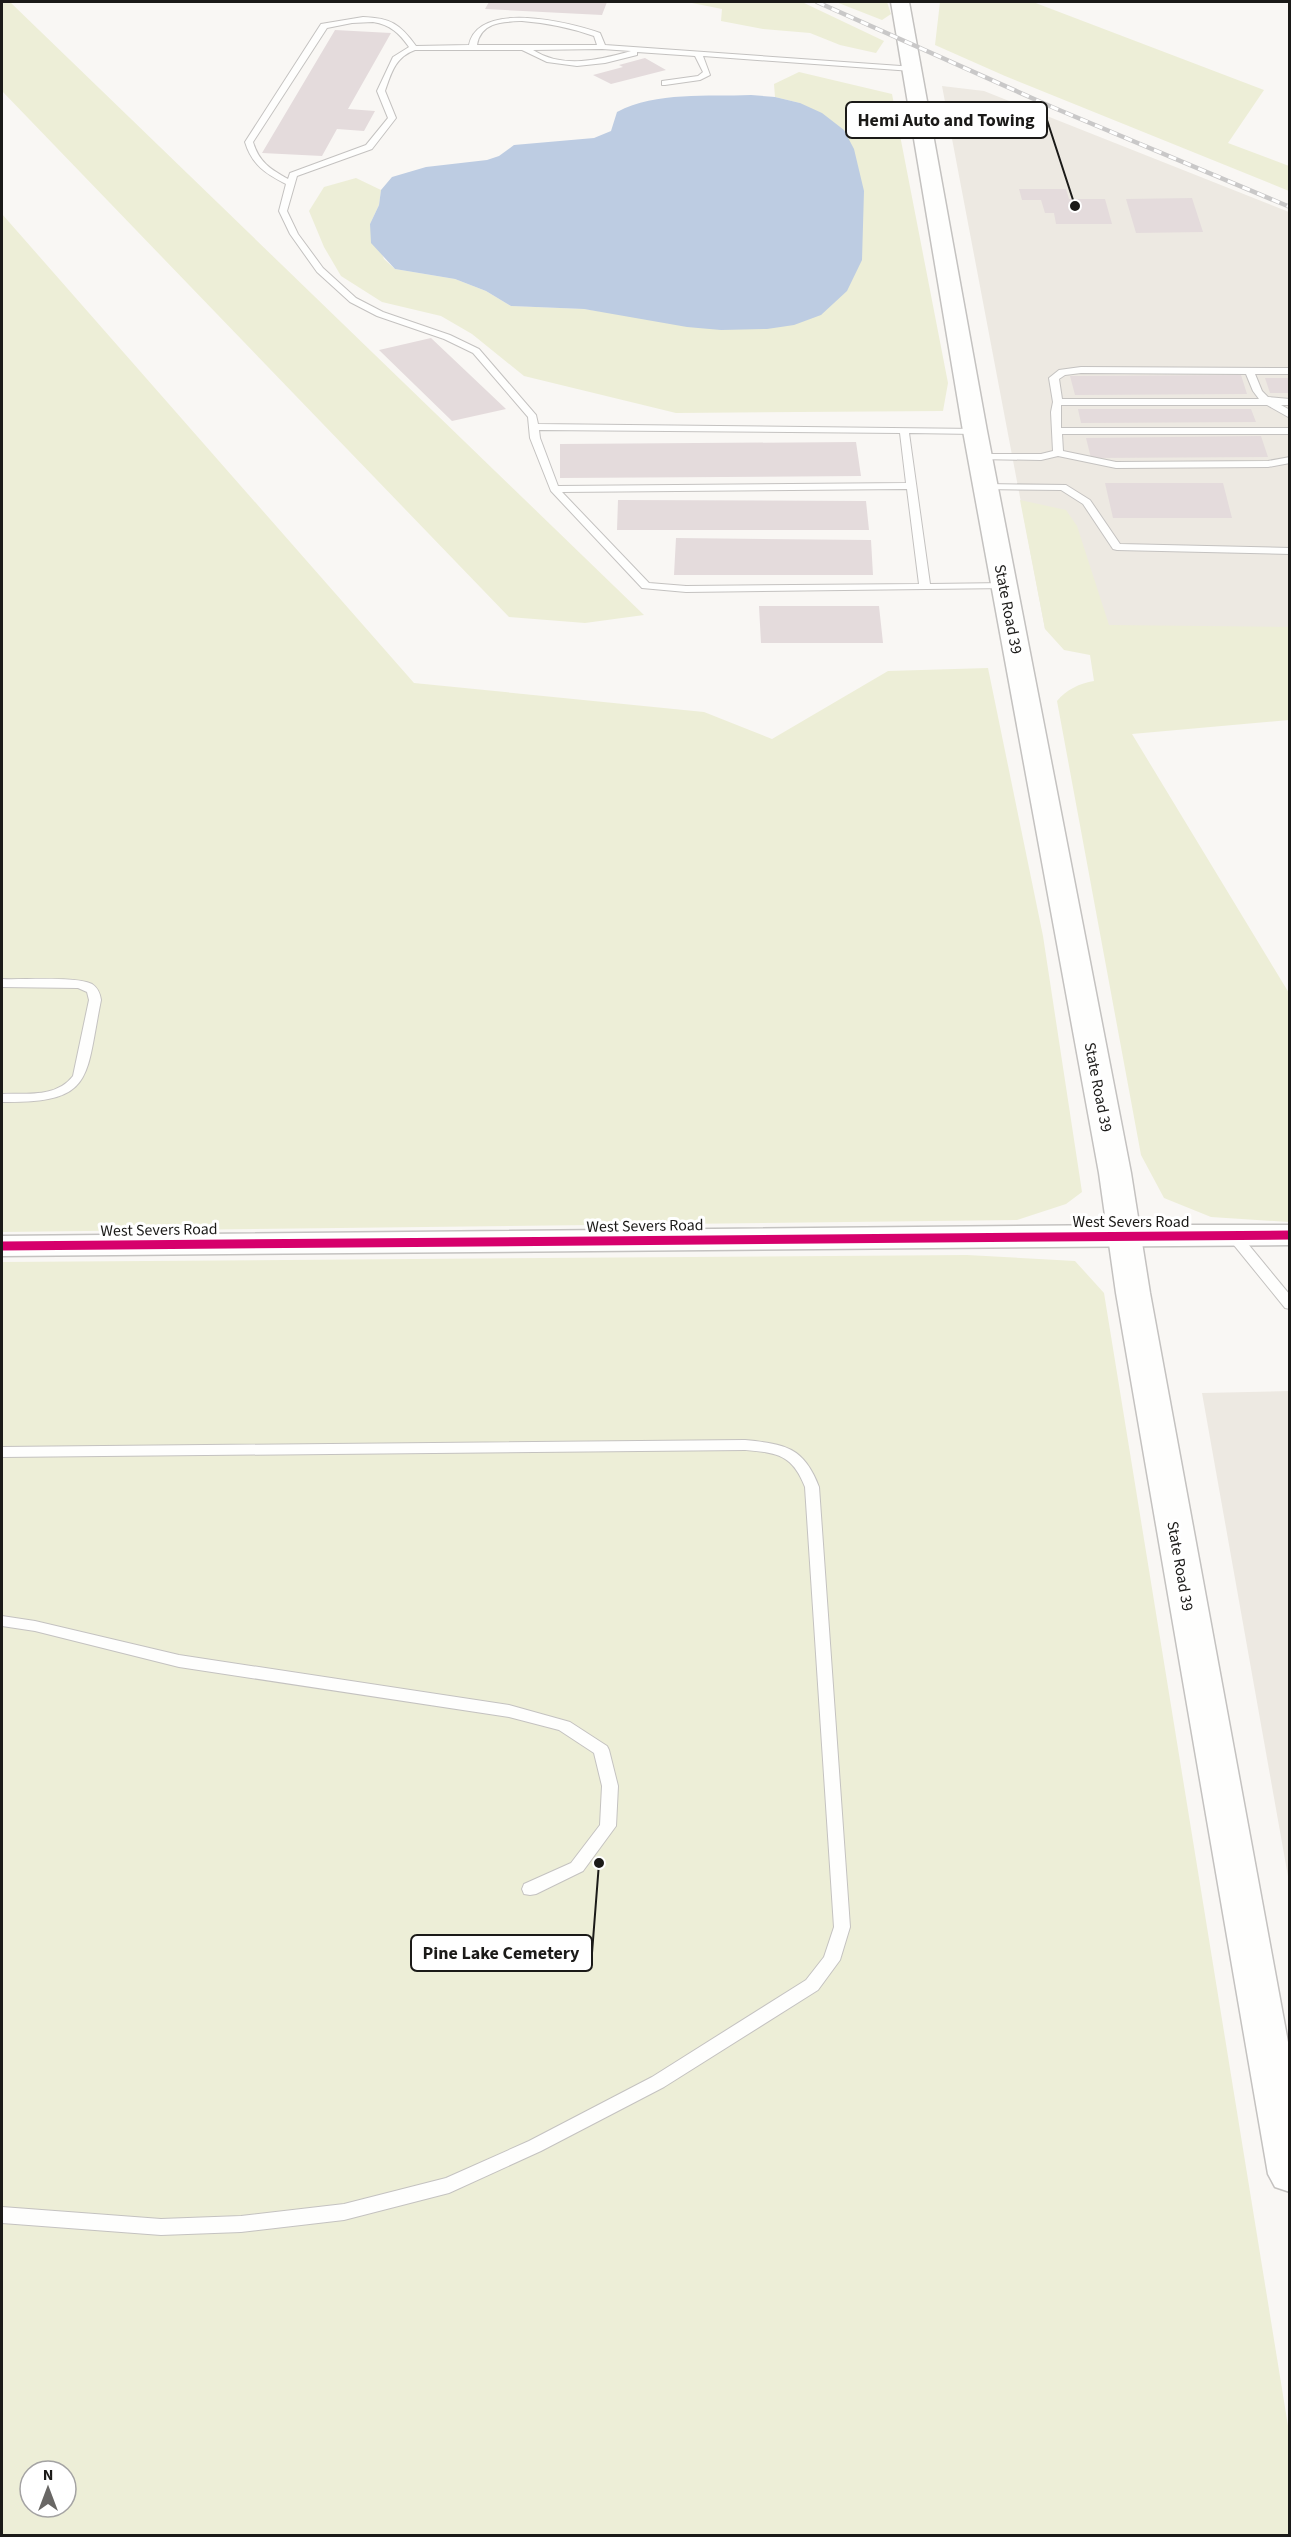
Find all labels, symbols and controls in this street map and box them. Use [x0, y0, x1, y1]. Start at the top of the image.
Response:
callout: Hemi Auto and Towing [846, 102, 1047, 138]
text: Hemi Auto and Towing [857, 108, 1035, 133]
street label: State Road 39 [989, 562, 1027, 656]
street label: State Road 39 [1079, 1040, 1117, 1134]
street label: West Severs Road [1072, 1211, 1190, 1233]
street label: West Severs Road [586, 1214, 704, 1238]
street label: West Severs Road [100, 1218, 218, 1242]
street label: State Road 39 [1161, 1520, 1199, 1613]
callout: Pine Lake Cemetery [411, 1935, 592, 1971]
text: Pine Lake Cemetery [423, 1941, 580, 1966]
north arrow [18, 2459, 78, 2519]
text: N [43, 2464, 53, 2486]

